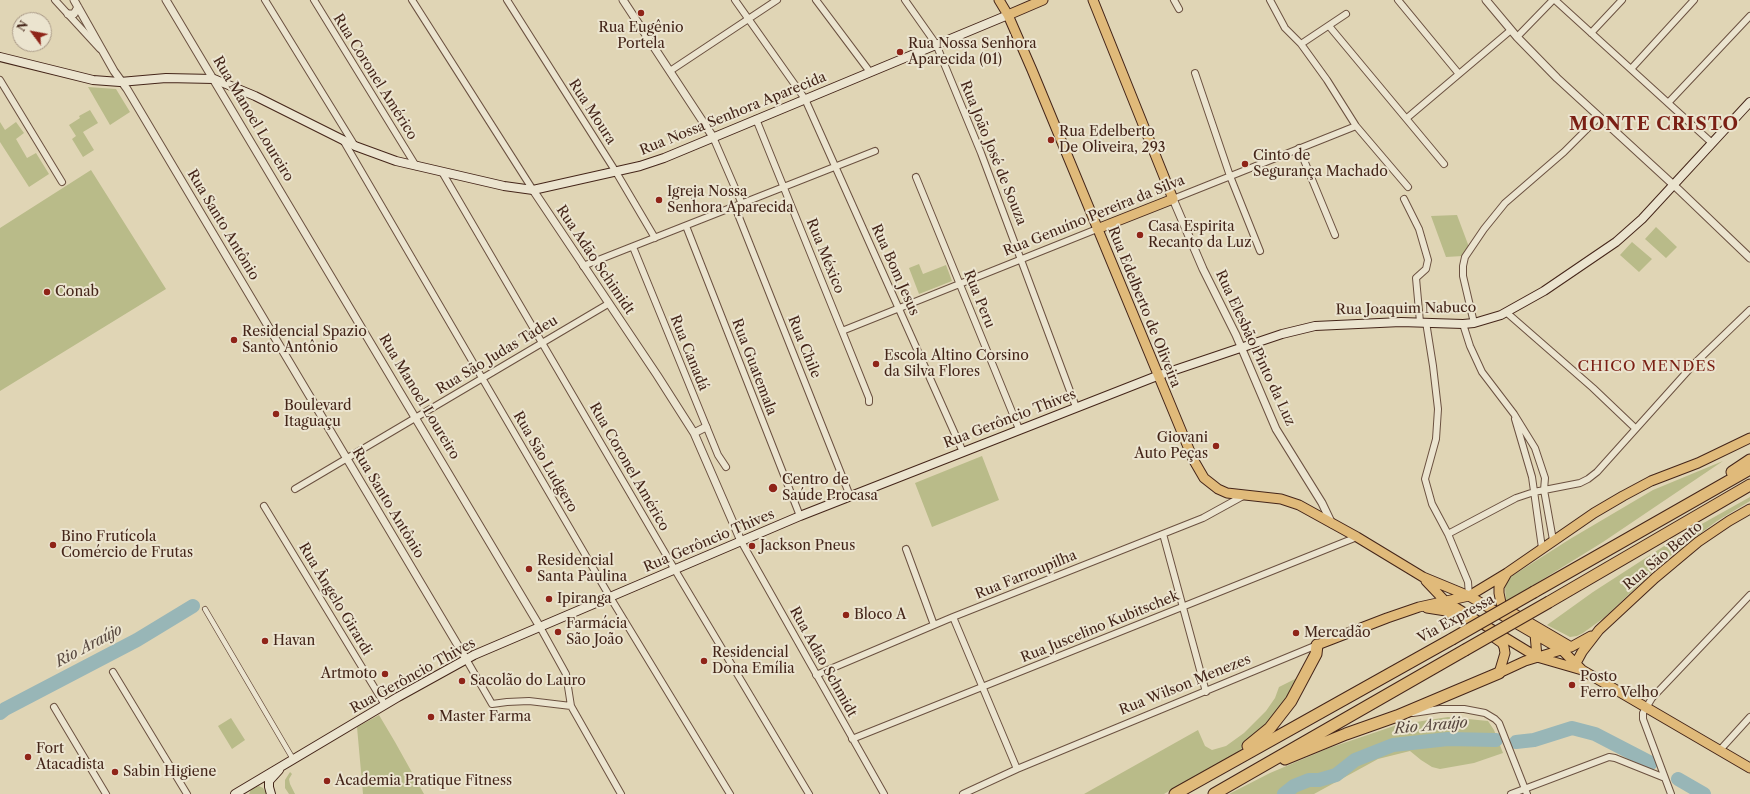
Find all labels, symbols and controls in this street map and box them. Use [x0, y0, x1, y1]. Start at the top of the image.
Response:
marker: Rua Eugênio Portela [636, 8, 646, 18]
street label: Rua Coronel Américo [329, 11, 421, 143]
north arrow [12, 12, 52, 52]
text: N [14, 18, 31, 34]
place label: Rua Eugênio Portela [598, 20, 684, 52]
place label: Rua Nossa Senhora Aparecida (01) [908, 36, 1037, 68]
marker: Rua Nossa Senhora Aparecida (01) [895, 47, 905, 57]
street label: Rua Manoel Loureiro [209, 53, 297, 185]
street label: Rua Nossa Senhora Aparecida [637, 69, 829, 159]
street label: Rua Moura [565, 76, 619, 148]
street label: Rua João José de Souza [956, 78, 1030, 228]
district label: MONTE CRISTO [1569, 114, 1739, 136]
place label: Rua Edelberto De Oliveira, 293 [1059, 124, 1166, 156]
marker: Rua Edelberto De Oliveira, 293 [1046, 135, 1056, 145]
place label: Cinto de Segurança Machado [1253, 148, 1388, 180]
marker: Cinto de Segurança Machado [1240, 159, 1250, 169]
street label: Rua Santo Antônio [183, 167, 263, 283]
street label: Rua Genuíno Pereira da Silva [1001, 172, 1187, 260]
place label: Igreja Nossa Senhora Aparecida [667, 184, 794, 216]
marker: Igreja Nossa Senhora Aparecida [654, 195, 664, 205]
street label: Rua Adão Schimidt [552, 202, 638, 318]
street label: Rua México [802, 216, 848, 296]
place label: Casa Espirita Recanto da Luz [1148, 219, 1251, 252]
street label: Rua Bom Jesus [867, 222, 923, 318]
street label: Rua Edelberto de Oliveira [1104, 224, 1184, 390]
marker: Casa Espirita Recanto da Luz [1135, 230, 1145, 240]
street label: Rua Peru [960, 267, 998, 331]
street label: Rua Elesbão Pinto da Luz [1211, 267, 1299, 429]
place label: Conab [55, 284, 99, 300]
marker: Conab [42, 287, 52, 297]
street label: Rua Joaquim Nabuco [1336, 299, 1476, 319]
street label: Rua São Judas Tadeu [433, 312, 561, 398]
street label: Rua Canadá [666, 313, 712, 393]
street label: Rua Chile [784, 313, 824, 381]
street label: Rua Guatemala [728, 316, 780, 418]
place label: Residencial Spazio Santo Antônio [242, 324, 367, 356]
street label: Rua Manoel Loureiro [375, 331, 463, 463]
marker: Residencial Spazio Santo Antônio [229, 335, 239, 345]
place label: Escola Altino Corsino da Silva Flores [884, 348, 1029, 380]
district label: CHICO MENDES [1577, 358, 1717, 376]
marker: Escola Altino Corsino da Silva Flores [871, 359, 881, 369]
street label: Rua Gerôncio Thives [941, 386, 1079, 452]
place label: Boulevard Itaguaçu [284, 398, 352, 430]
street label: Rua Coronel Américo [585, 400, 673, 534]
marker: Boulevard Itaguaçu [271, 409, 281, 419]
street label: Rua São Ludgero [509, 409, 581, 515]
place label: Giovani Auto Peças [1134, 430, 1208, 462]
marker: Giovani Auto Peças [1211, 441, 1221, 451]
street label: Rua Santo Antônio [348, 445, 428, 561]
place label: Centro de Saúde Procasa [782, 472, 878, 504]
marker: Centro de Saúde Procasa [767, 482, 779, 494]
street label: Rua Gerôncio Thives [641, 506, 777, 576]
street label: Rua São Bento [1620, 518, 1706, 594]
place label: Bino Frutícola Comércio de Frutas [61, 529, 193, 562]
place label: Jackson Pneus [760, 538, 855, 554]
marker: Bino Frutícola Comércio de Frutas [48, 540, 58, 550]
street label: Rua Ângelo Girardi [295, 540, 375, 658]
marker: Jackson Pneus [747, 541, 757, 551]
street label: Rua Farroupilha [973, 547, 1079, 603]
place label: Residencial Santa Paulina [537, 553, 627, 586]
marker: Residencial Santa Paulina [524, 564, 534, 574]
street label: Rua Juscelino Kubitschek [1018, 587, 1182, 667]
place label: Ipiranga [557, 591, 612, 607]
street label: Via Expressa [1415, 591, 1497, 647]
marker: Ipiranga [544, 594, 554, 604]
street label: Rua Adão Schmidt [786, 604, 860, 720]
place label: Bloco A [854, 607, 906, 623]
marker: Bloco A [841, 610, 851, 620]
place label: Farmácia São João [566, 616, 627, 648]
water label: Rio Araújo [52, 621, 126, 671]
place label: Mercadão [1304, 625, 1371, 641]
marker: Farmácia São João [553, 627, 563, 637]
marker: Mercadão [1291, 628, 1301, 638]
place label: Havan [273, 633, 315, 649]
street label: Rua Gerôncio Thives [347, 635, 479, 717]
marker: Havan [260, 636, 270, 646]
place label: Residencial Dona Emília [712, 645, 795, 678]
street label: Rua Wilson Menezes [1117, 651, 1253, 719]
marker: Residencial Dona Emília [699, 656, 709, 666]
place label: Artmoto [321, 666, 377, 682]
marker: Artmoto [380, 669, 390, 679]
place label: Posto Ferro Velho [1580, 669, 1658, 702]
place label: Sacolão do Lauro [470, 673, 586, 689]
marker: Sacolão do Lauro [457, 676, 467, 686]
marker: Posto Ferro Velho [1567, 680, 1577, 690]
place label: Master Farma [439, 709, 531, 725]
marker: Master Farma [426, 712, 436, 722]
water label: Rio Araújo [1394, 714, 1468, 738]
place label: Fort Atacadista [36, 741, 104, 774]
marker: Fort Atacadista [23, 752, 33, 762]
place label: Sabin Higiene [123, 764, 216, 780]
marker: Sabin Higiene [110, 767, 120, 777]
place label: Academia Pratique Fitness [335, 773, 512, 789]
marker: Academia Pratique Fitness [322, 776, 332, 786]

